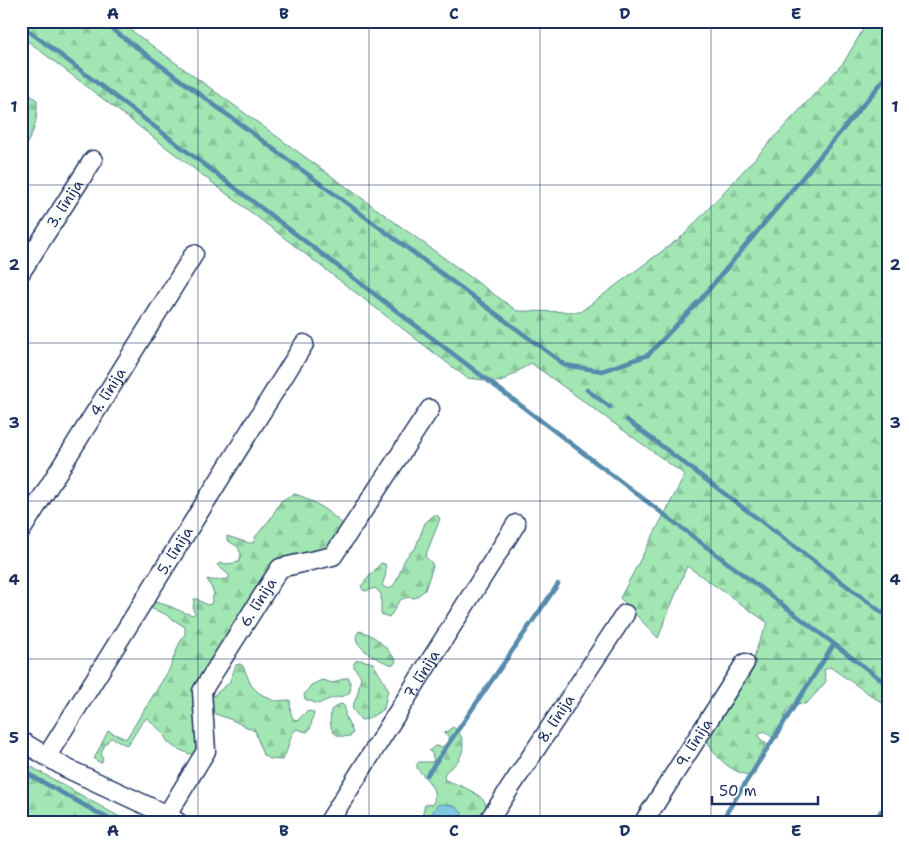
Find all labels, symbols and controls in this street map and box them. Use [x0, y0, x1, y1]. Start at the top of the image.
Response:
text: A [107, 3, 119, 24]
text: B [279, 3, 289, 24]
text: C [449, 3, 459, 24]
text: D [619, 3, 631, 24]
text: E [791, 3, 801, 24]
text: 1 [10, 96, 18, 117]
text: 1 [891, 96, 899, 117]
street label: 3. līnija [42, 175, 88, 232]
text: 2 [8, 254, 20, 275]
text: 2 [889, 254, 901, 275]
street label: 4. līnija [85, 363, 131, 420]
text: 3 [8, 412, 20, 433]
text: 3 [889, 412, 901, 433]
street label: 5. līnija [153, 522, 198, 578]
text: 4 [8, 569, 20, 590]
text: 4 [889, 569, 901, 590]
street label: 6. līnija [235, 574, 281, 631]
street label: 7. līnija [399, 646, 445, 702]
street label: 8. līnija [533, 690, 579, 747]
street label: 9. līnija [671, 714, 717, 771]
text: 5 [9, 727, 19, 748]
text: 5 [890, 727, 900, 748]
scale bar [712, 774, 818, 806]
text: 50 m [719, 781, 757, 801]
text: A [107, 820, 119, 841]
text: B [279, 820, 289, 841]
text: C [449, 820, 459, 841]
text: D [619, 820, 631, 841]
text: E [791, 820, 801, 841]

